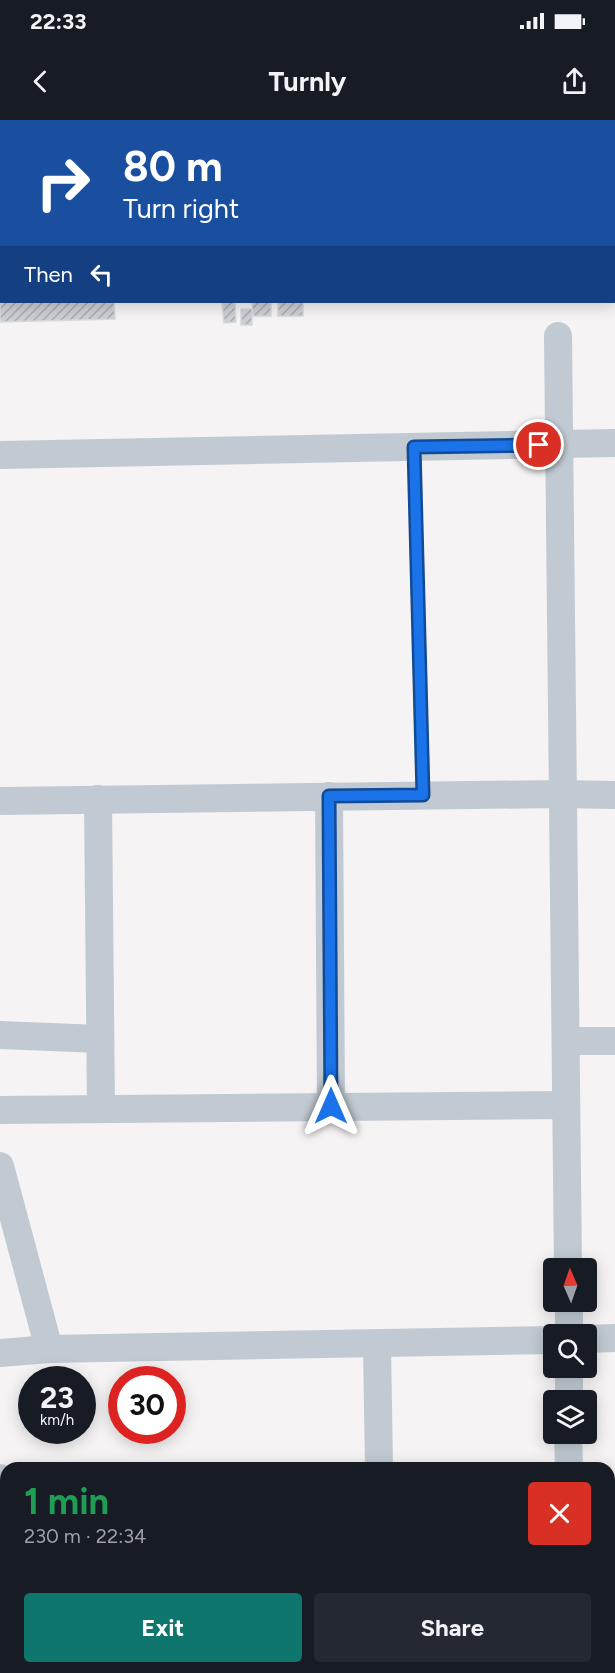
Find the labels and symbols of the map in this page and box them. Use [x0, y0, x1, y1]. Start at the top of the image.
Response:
pin [513, 419, 564, 470]
position arrow [299, 1074, 363, 1138]
north arrow [543, 1258, 597, 1312]
speed limit sign: 30 [108, 1366, 186, 1444]

